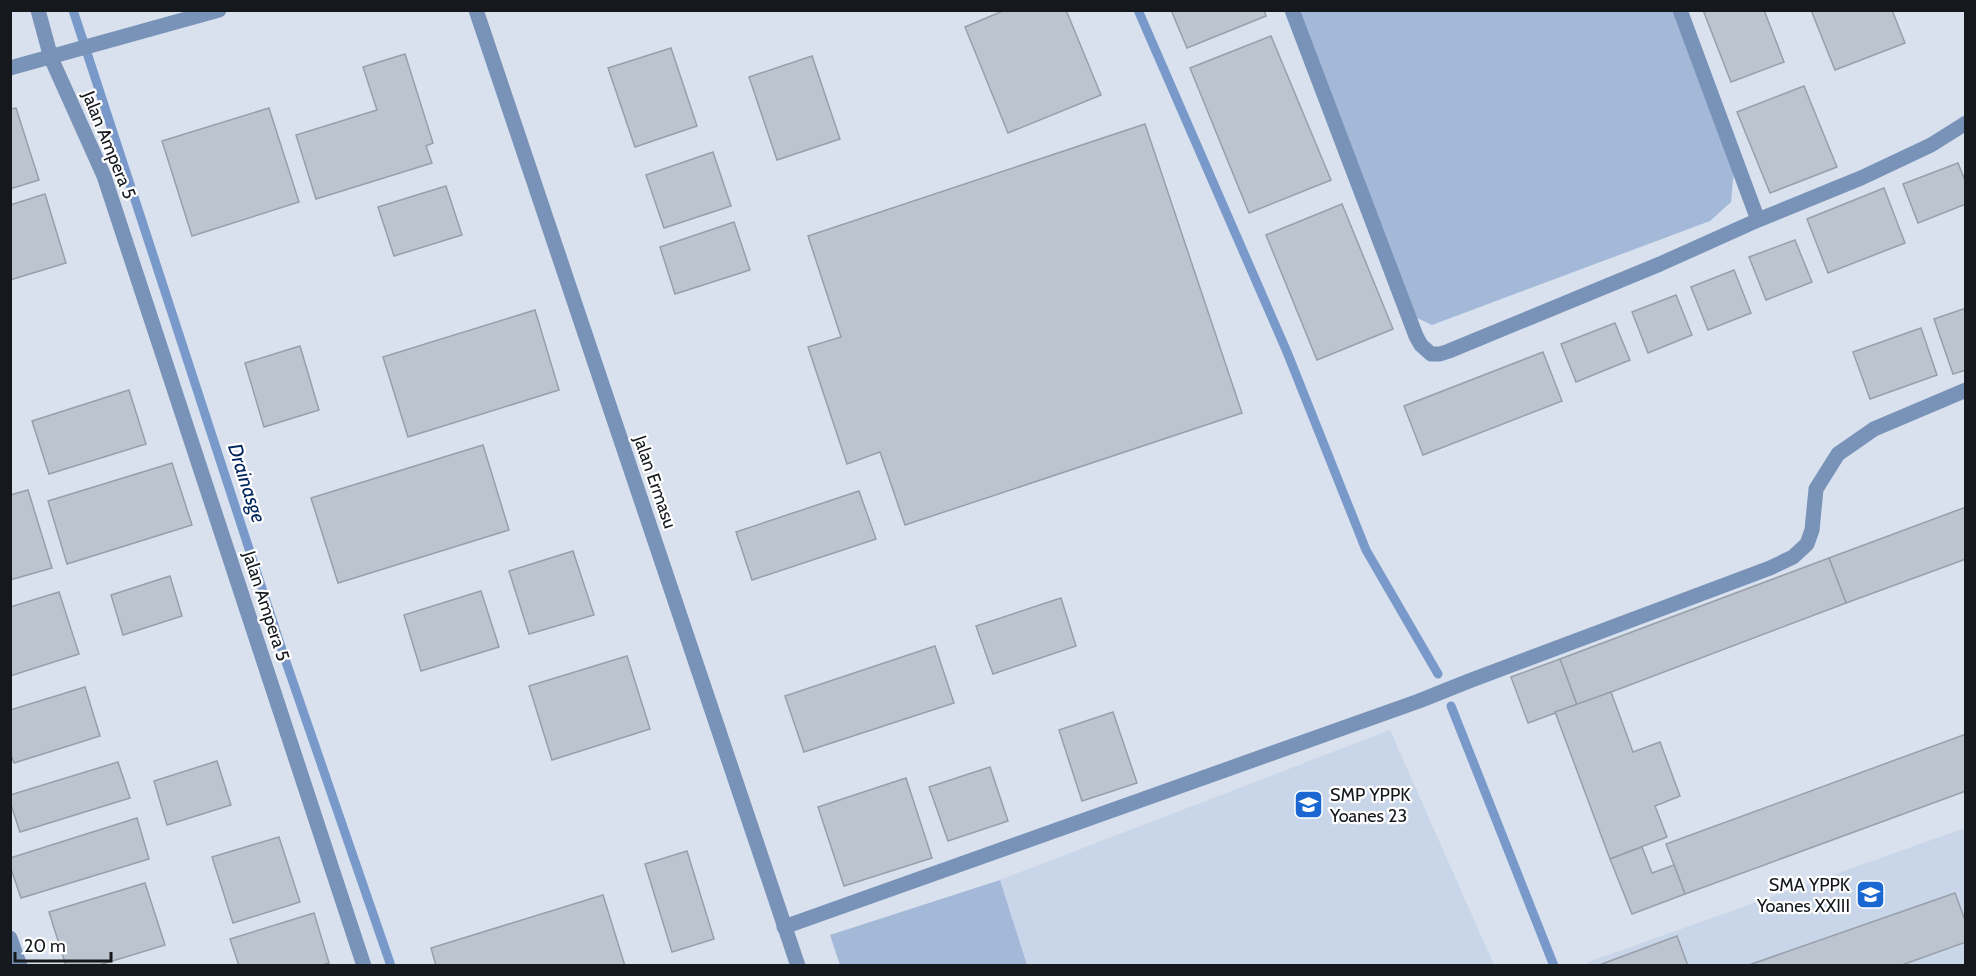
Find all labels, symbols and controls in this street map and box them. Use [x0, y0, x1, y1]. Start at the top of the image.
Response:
street label: Jalan Ampera 5 [77, 87, 141, 202]
street label: Jalan Ermasu [629, 432, 681, 531]
water label: Drainasge [223, 440, 271, 526]
street label: Jalan Ampera 5 [238, 547, 294, 664]
place label: SMP YPPK Yoanes 23 [1329, 784, 1411, 827]
school or university icon: SMP YPPK Yoanes 23 [1293, 789, 1325, 821]
place label: SMA YPPK Yoanes XXIII [1756, 874, 1851, 917]
school or university icon: SMA YPPK Yoanes XXIII [1855, 879, 1887, 911]
scale bar [15, 925, 111, 963]
text: 20 m [24, 935, 66, 957]

